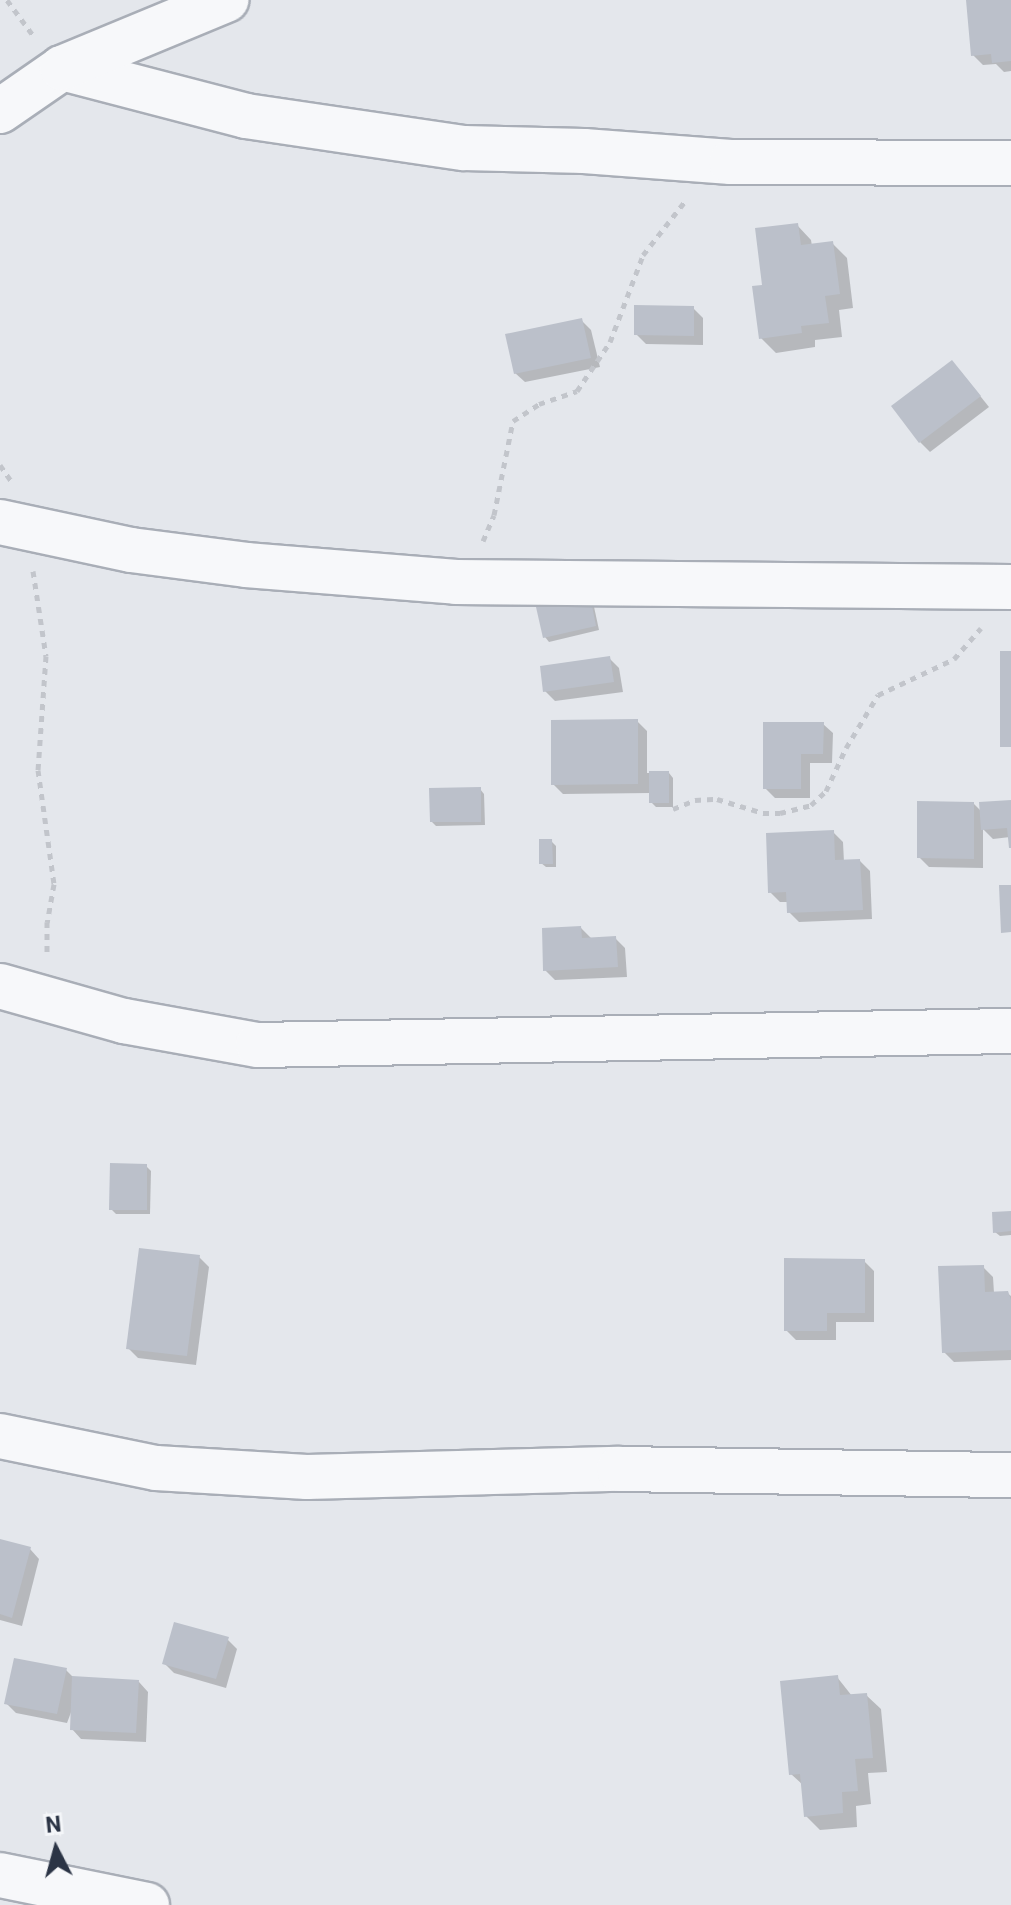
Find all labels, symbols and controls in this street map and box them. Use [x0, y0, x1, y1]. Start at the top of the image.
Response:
north arrow [16, 1809, 96, 1889]
text: N [44, 1811, 62, 1838]

